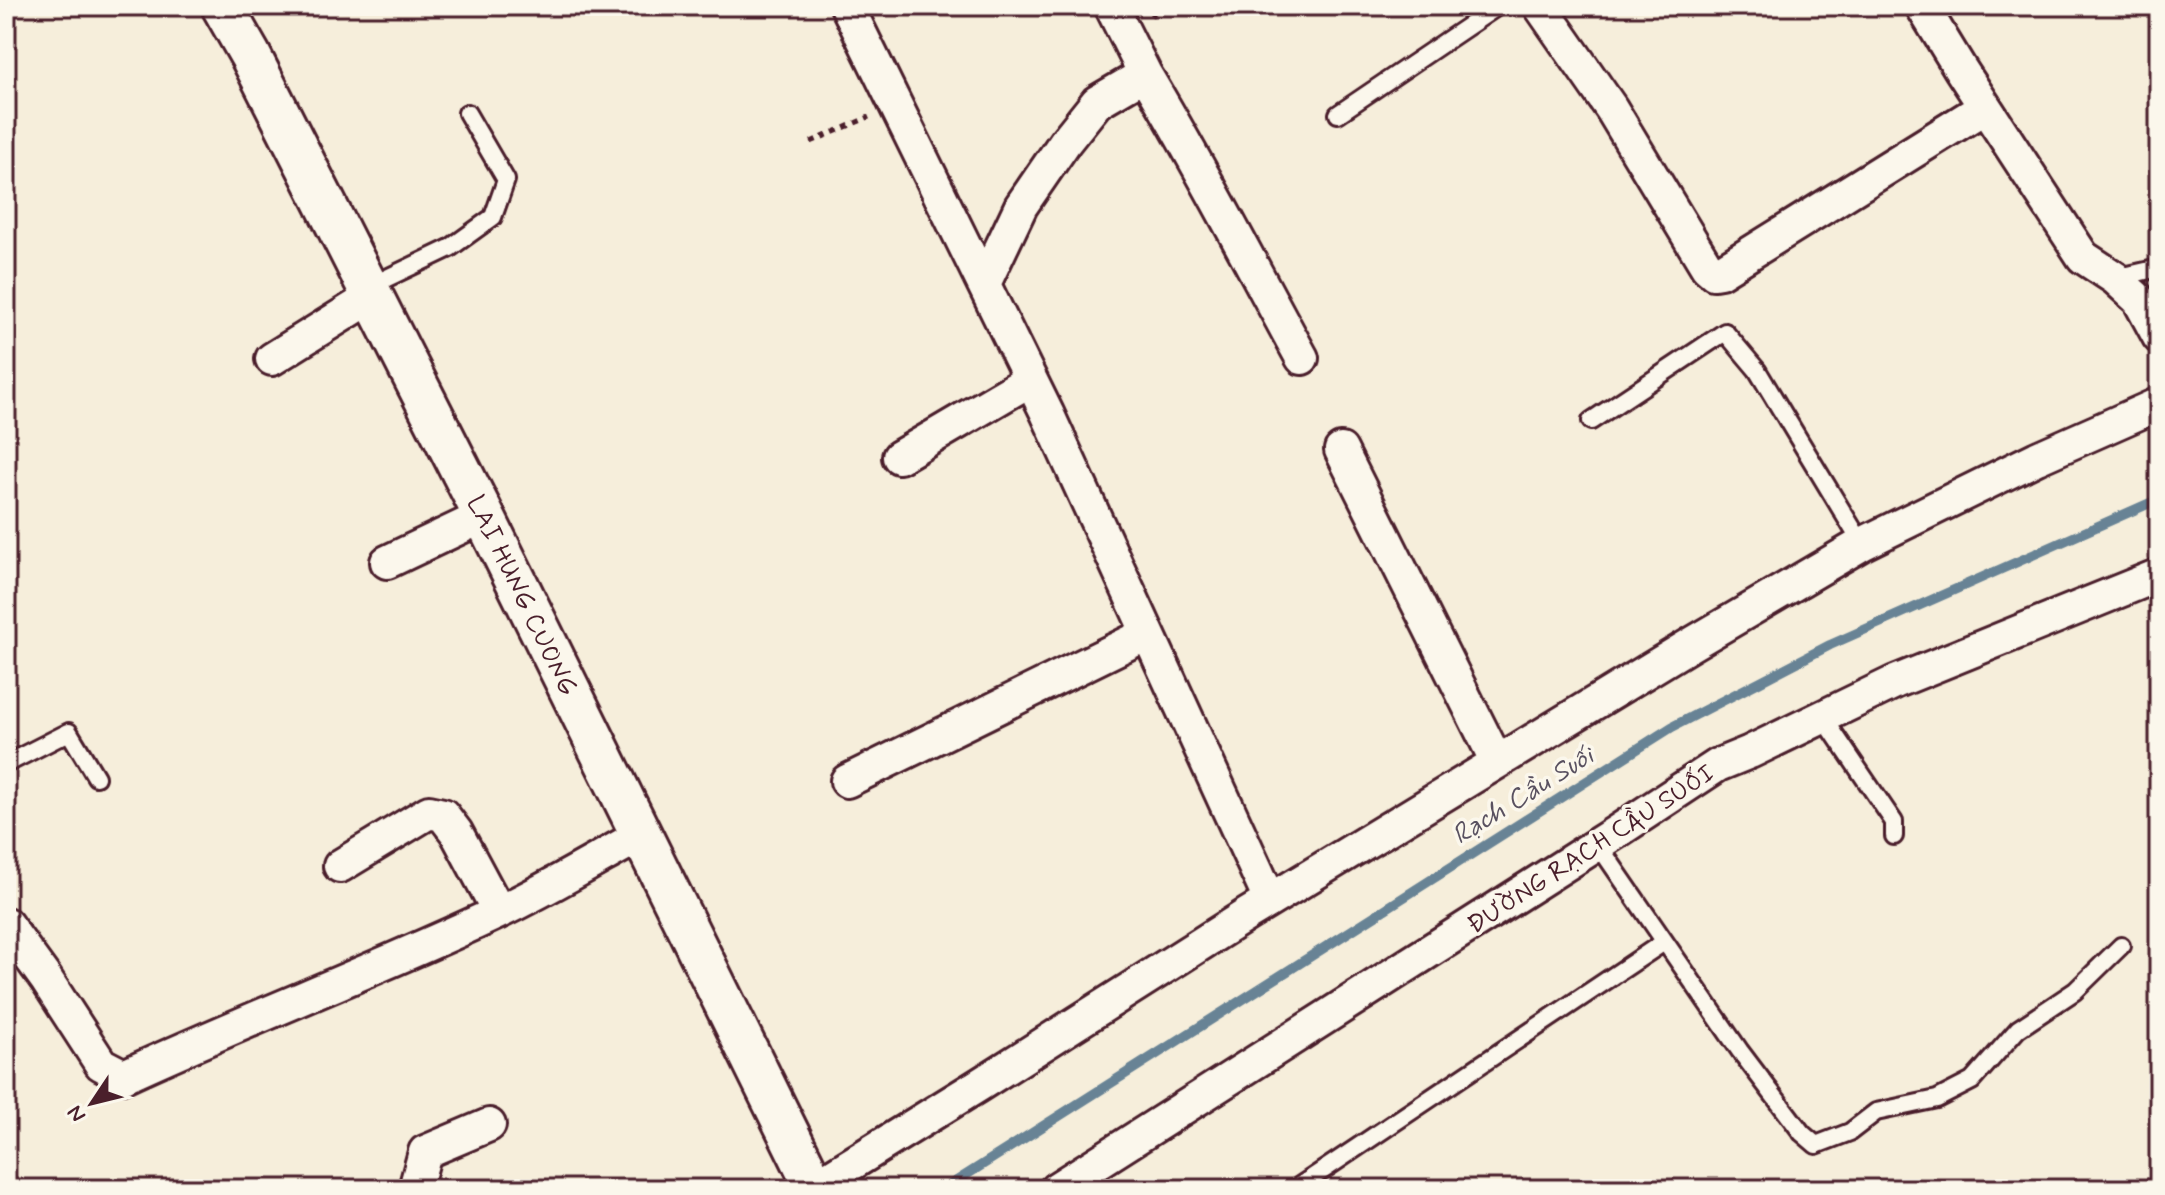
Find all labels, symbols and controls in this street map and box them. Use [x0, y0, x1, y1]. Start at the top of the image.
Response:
street label: LAI HUNG CUONG [458, 490, 585, 702]
water label: Rạch Cầu Suối [1445, 736, 1603, 854]
street label: ĐƯỜNG RẠCH CẦU SUỐI [1461, 757, 1721, 943]
north arrow [52, 1063, 132, 1143]
text: N [62, 1099, 93, 1127]

